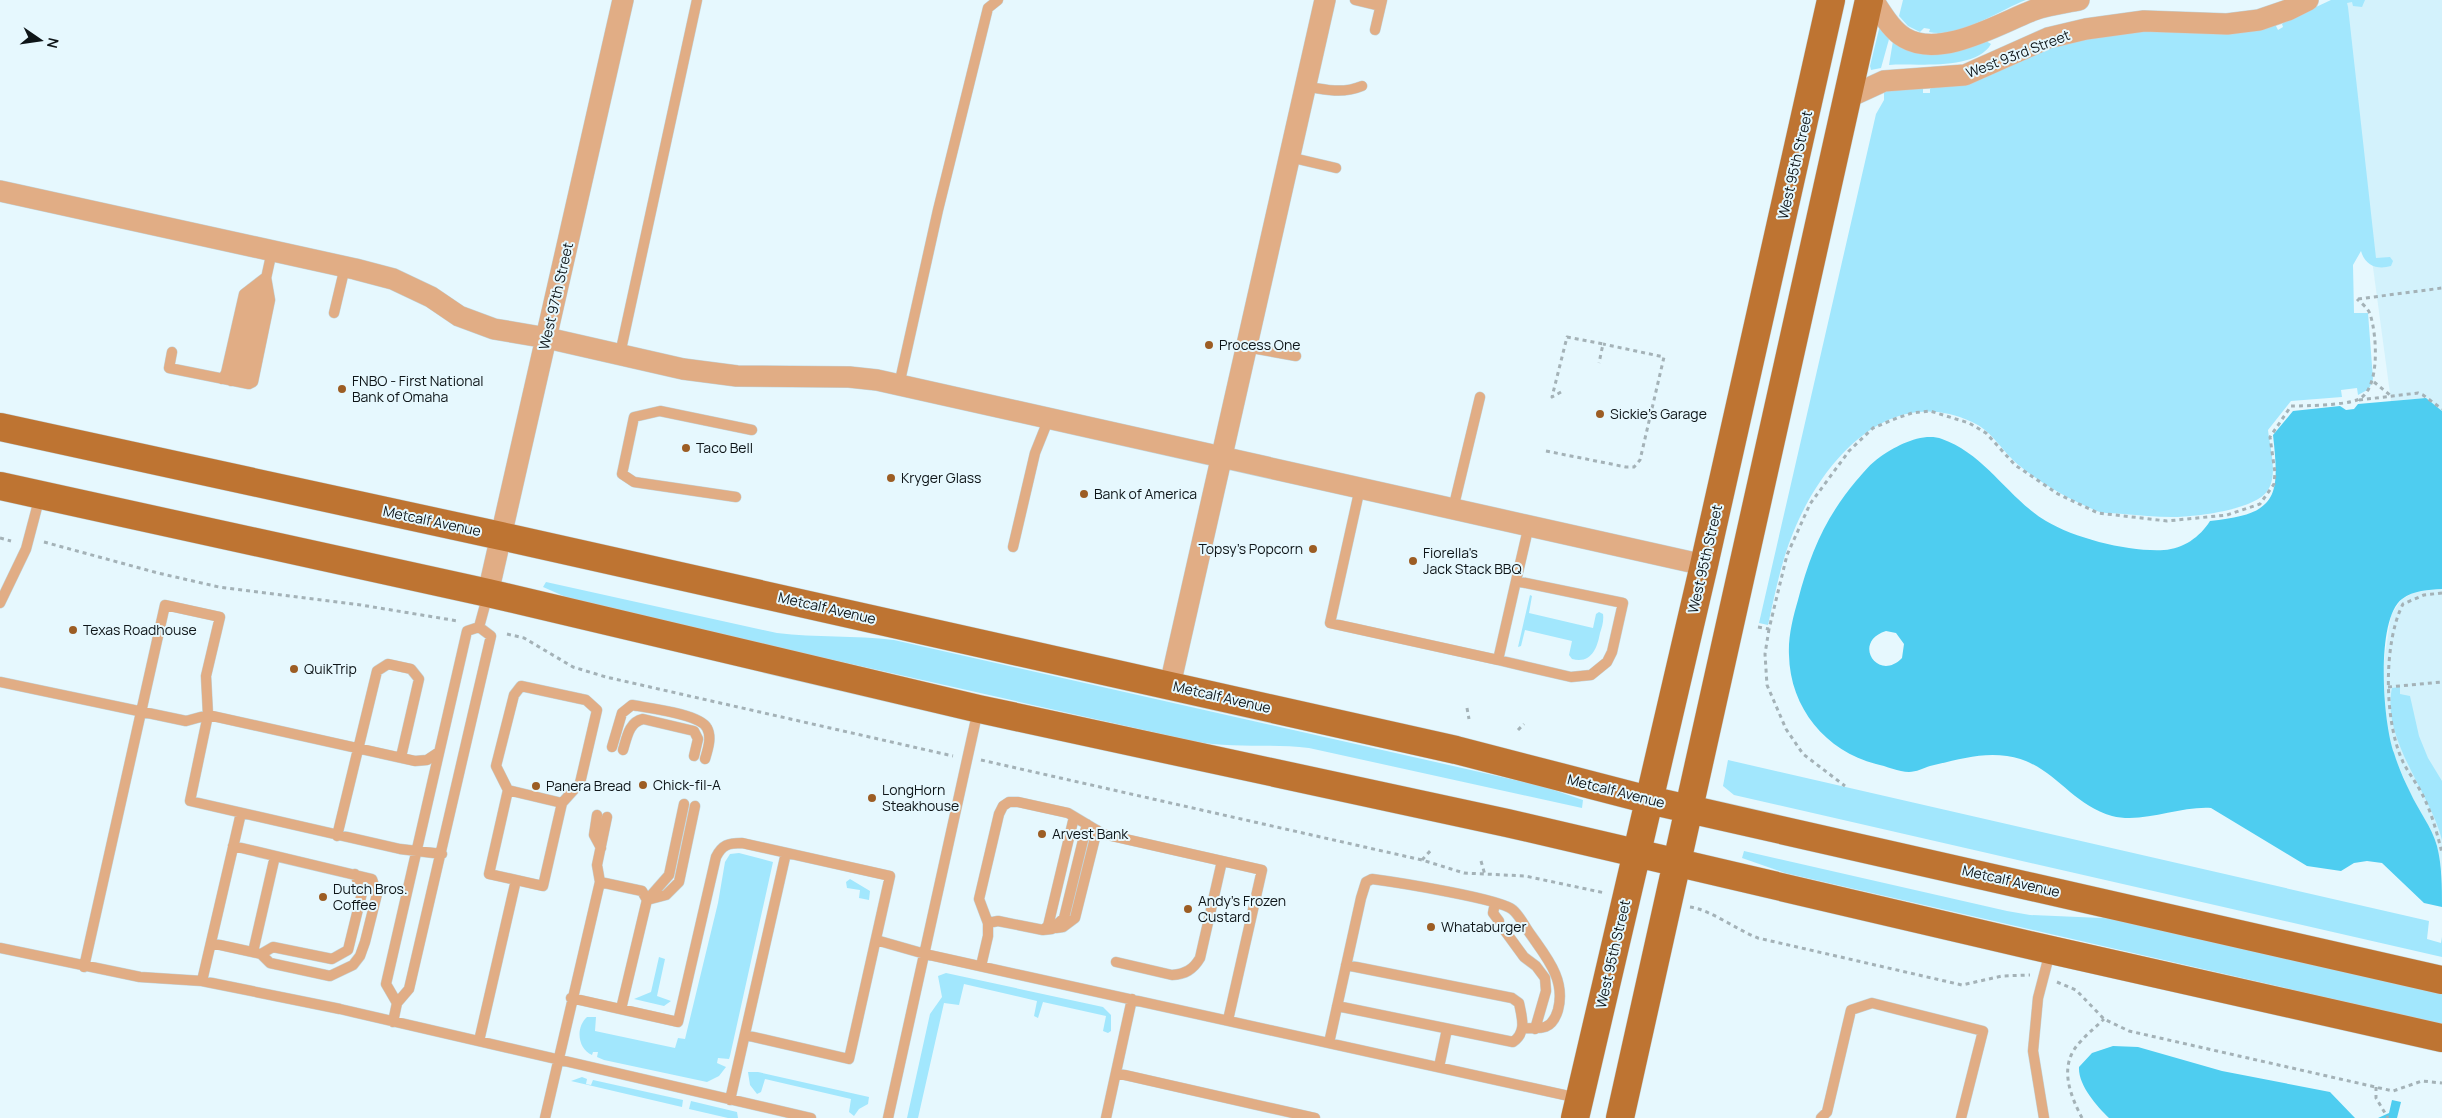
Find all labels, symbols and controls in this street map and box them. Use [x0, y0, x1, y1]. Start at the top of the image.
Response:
north arrow [15, 15, 65, 65]
street label: West 93rd Street [1963, 25, 2073, 82]
text: N [43, 36, 64, 50]
street label: West 95th Street [1773, 108, 1816, 221]
street label: West 97th Street [534, 240, 577, 351]
place label: Process One [1219, 335, 1300, 354]
marker: Process One [1203, 339, 1215, 351]
place label: FNBO - First National Bank of Omaha [352, 371, 484, 406]
marker: FNBO - First National Bank of Omaha [336, 383, 348, 395]
place label: Sickie's Garage [1610, 404, 1707, 423]
marker: Sickie's Garage [1594, 408, 1606, 420]
place label: Taco Bell [696, 438, 753, 457]
marker: Taco Bell [680, 442, 692, 454]
place label: Kryger Glass [901, 468, 981, 487]
marker: Kryger Glass [885, 472, 897, 484]
place label: Bank of America [1094, 484, 1197, 503]
marker: Bank of America [1078, 488, 1090, 500]
street label: Metcalf Avenue [381, 501, 483, 540]
street label: West 95th Street [1683, 502, 1726, 615]
place label: Topsy's Popcorn [1199, 539, 1303, 558]
marker: Topsy's Popcorn [1307, 543, 1319, 555]
place label: Fiorella's Jack Stack BBQ [1423, 543, 1522, 578]
marker: Fiorella's Jack Stack BBQ [1407, 555, 1419, 567]
street label: Metcalf Avenue [776, 587, 878, 628]
place label: Texas Roadhouse [83, 620, 197, 639]
marker: Texas Roadhouse [67, 624, 79, 636]
place label: QuikTrip [304, 659, 357, 678]
marker: QuikTrip [288, 663, 300, 675]
street label: Metcalf Avenue [1171, 676, 1273, 717]
street label: Metcalf Avenue [1565, 769, 1667, 812]
place label: Chick-fil-A [653, 775, 721, 794]
place label: Panera Bread [546, 776, 631, 795]
marker: Chick-fil-A [637, 779, 649, 791]
marker: Panera Bread [530, 780, 542, 792]
place label: LongHorn Steakhouse [882, 780, 959, 815]
marker: LongHorn Steakhouse [866, 792, 878, 804]
place label: Arvest Bank [1052, 824, 1129, 843]
marker: Arvest Bank [1036, 828, 1048, 840]
street label: Metcalf Avenue [1960, 860, 2062, 901]
place label: Dutch Bros. Coffee [333, 879, 408, 914]
marker: Dutch Bros. Coffee [317, 891, 329, 903]
place label: Andy's Frozen Custard [1198, 891, 1286, 926]
street label: West 95th Street [1591, 897, 1634, 1010]
marker: Andy's Frozen Custard [1182, 903, 1194, 915]
place label: Whataburger [1441, 917, 1526, 936]
marker: Whataburger [1425, 921, 1437, 933]

